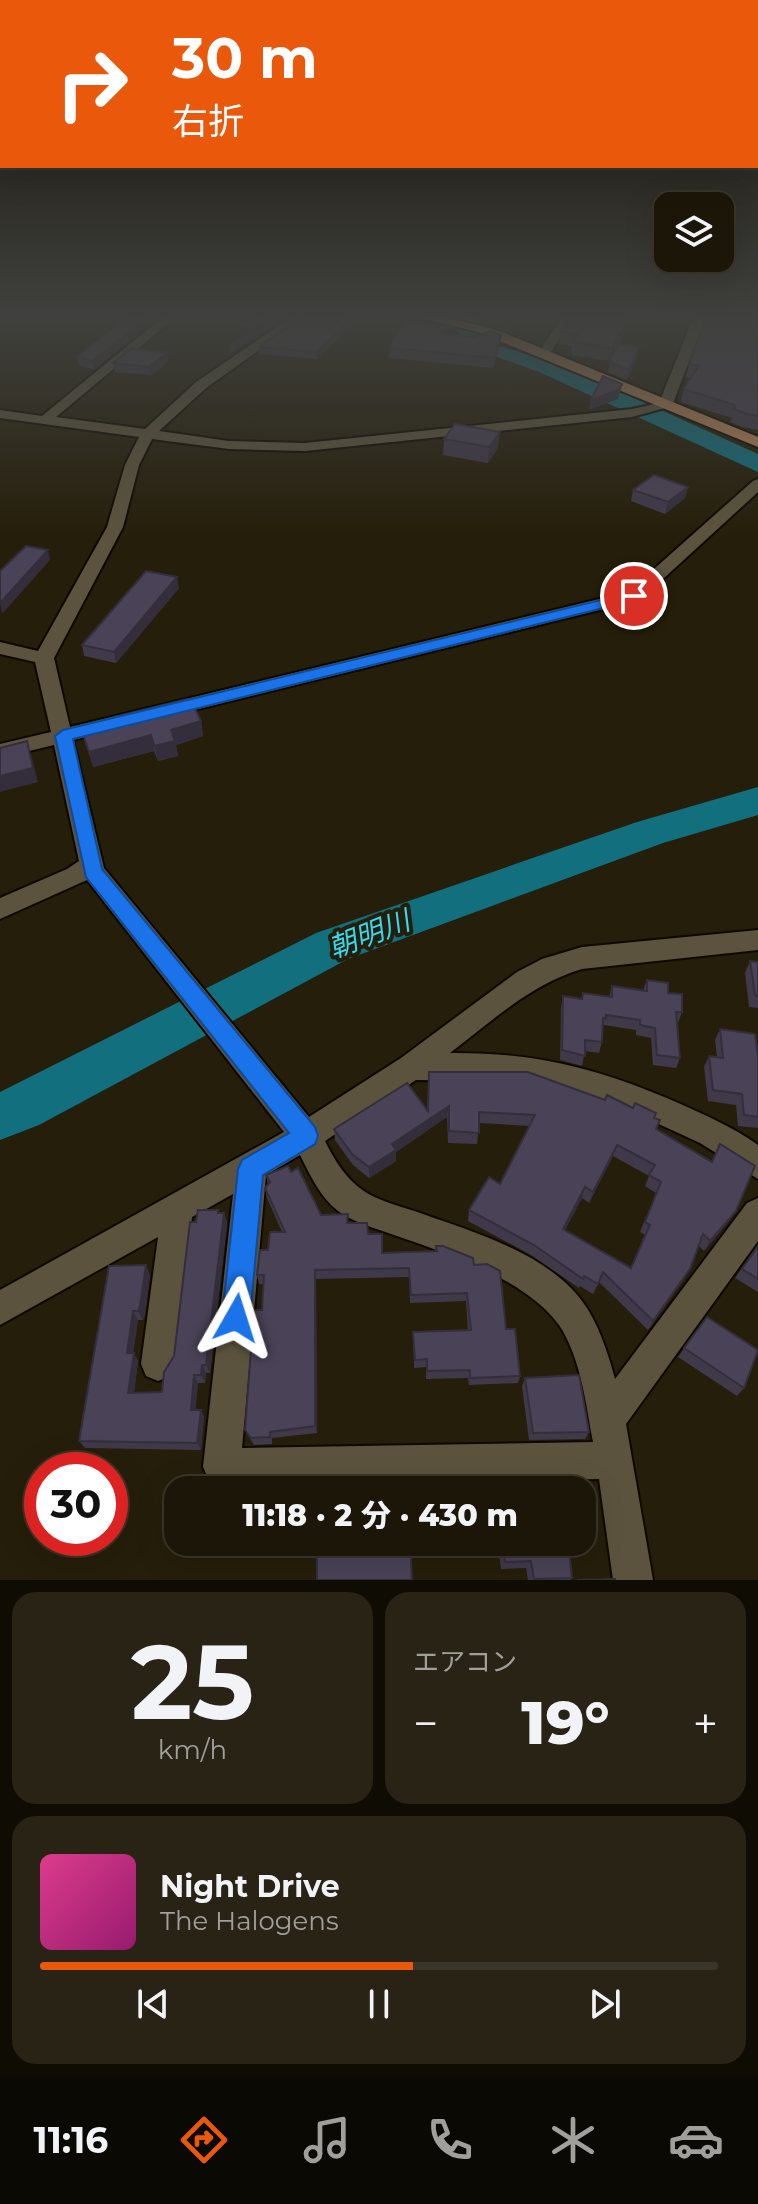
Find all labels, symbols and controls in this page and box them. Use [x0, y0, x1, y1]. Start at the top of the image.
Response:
text: 30 m [172, 24, 318, 92]
icon: right [40, 32, 144, 136]
text: 右折 [172, 99, 244, 143]
map controls [654, 192, 734, 272]
button: layers [654, 192, 734, 272]
pin [600, 562, 668, 630]
icon: arrive [612, 574, 656, 618]
water label: 朝明川 [324, 902, 417, 965]
position arrow [194, 1276, 278, 1360]
speed limit sign: 30 [24, 1452, 128, 1556]
text: 11:18 · 2 分 · 430 m [242, 1497, 518, 1534]
text: 25 [131, 1618, 254, 1745]
text: エアコン [413, 1646, 517, 1678]
text: 19° [521, 1686, 610, 1759]
text: − [413, 1696, 438, 1750]
text: + [693, 1696, 718, 1750]
text: km/h [158, 1734, 227, 1766]
text: Night Drive [160, 1868, 340, 1905]
text: The Halogens [160, 1905, 339, 1937]
icon: previous [131, 1982, 175, 2026]
icon: pause [357, 1982, 401, 2026]
icon: next [583, 1982, 627, 2026]
icon: directions [176, 2112, 232, 2168]
icon: music [299, 2112, 355, 2168]
icon: phone [422, 2112, 478, 2168]
icon: climate [545, 2112, 601, 2168]
icon: car [668, 2112, 724, 2168]
text: 11:16 [34, 2118, 108, 2162]

